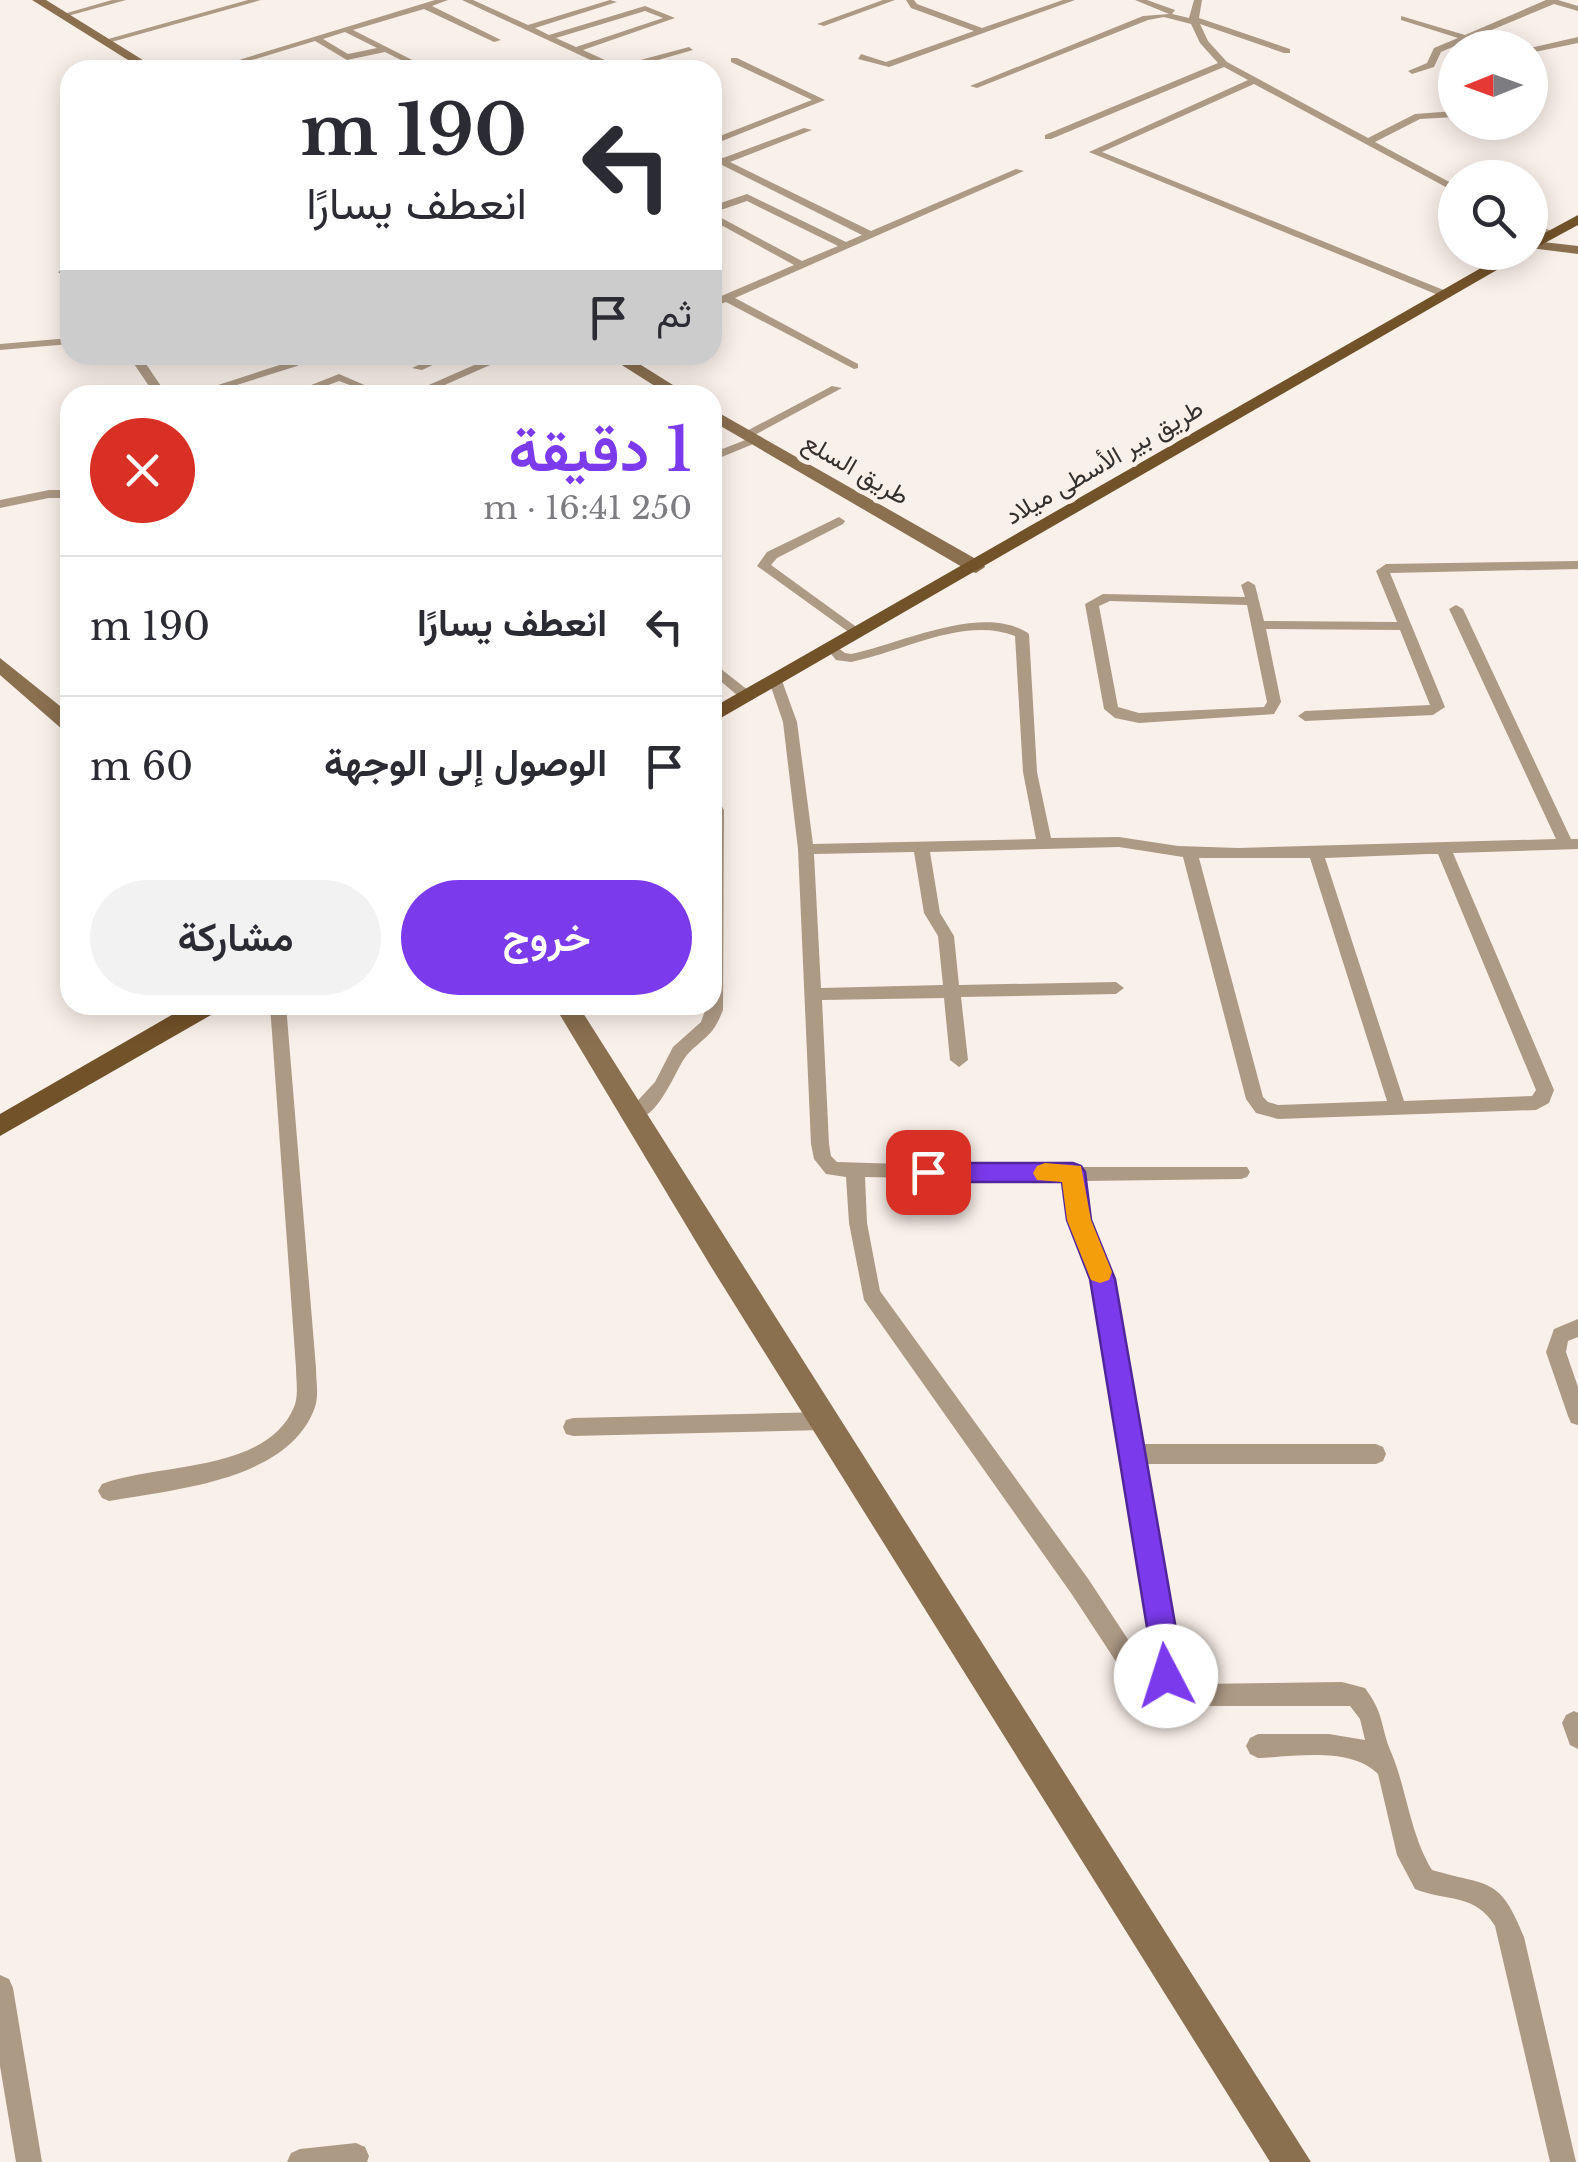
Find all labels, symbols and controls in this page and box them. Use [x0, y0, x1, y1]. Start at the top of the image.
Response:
north arrow [1438, 30, 1548, 140]
map controls [1438, 30, 1548, 270]
text: 190 m [300, 87, 527, 174]
icon: left [562, 100, 692, 230]
button: search [1438, 160, 1548, 270]
text: انعطف يسارًا [306, 175, 527, 231]
icon: arrive [581, 290, 636, 345]
text: ثم [656, 290, 692, 337]
street label: طريق بير الأسطى ميلاد [999, 393, 1209, 531]
text: 1 دقيقة [508, 413, 692, 487]
button: close [90, 418, 195, 523]
street label: طريق السلع [796, 426, 915, 513]
text: 250 m · 16:41 [483, 488, 692, 528]
text: انعطف يسارًا [417, 599, 607, 646]
icon: left [637, 599, 692, 654]
text: 190 m [90, 603, 210, 650]
text: الوصول إلى الوجهة [324, 739, 607, 786]
icon: arrive [637, 739, 692, 794]
text: 60 m [90, 743, 193, 790]
button: مشاركة [90, 880, 381, 995]
button: خروج [401, 880, 692, 995]
pin [886, 1130, 971, 1215]
icon: arrive [901, 1145, 956, 1200]
position arrow [1114, 1624, 1218, 1728]

